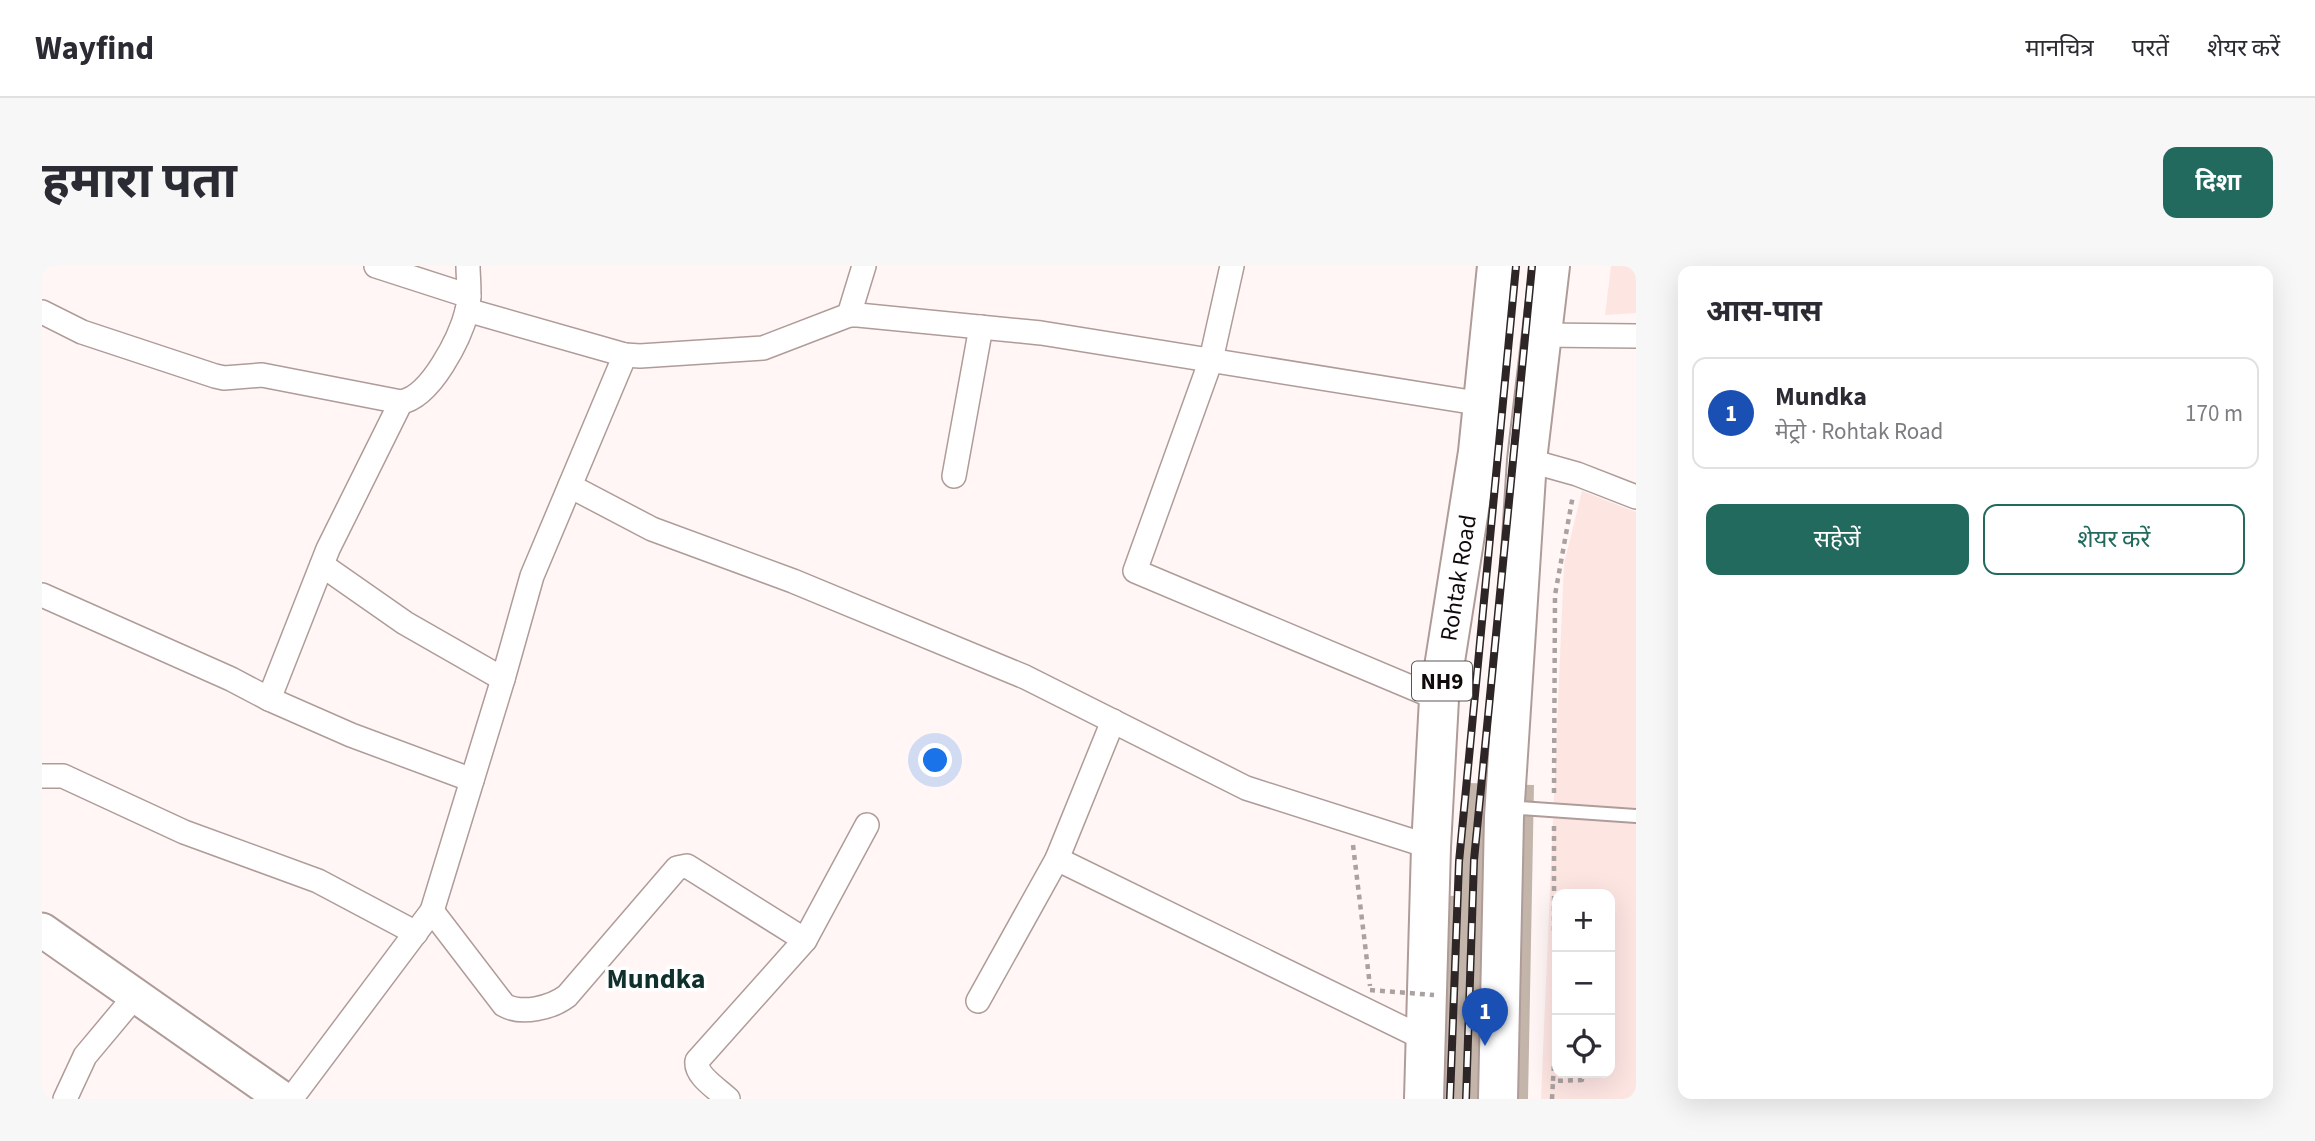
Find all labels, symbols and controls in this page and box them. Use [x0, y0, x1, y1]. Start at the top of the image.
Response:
text: Wayfind [35, 25, 154, 72]
text: मानचित्र [2025, 31, 2094, 66]
text: परतें [2132, 31, 2169, 66]
text: शेयर करें [2207, 31, 2280, 66]
text: हमारा पता [42, 147, 237, 217]
button: दिशा [2163, 147, 2273, 218]
text: आस-पास [1706, 290, 1822, 333]
text: Mundka [1775, 378, 1867, 415]
text: 1 [1725, 397, 1737, 430]
text: 170 m [2185, 397, 2243, 430]
text: मेट्रो · Rohtak Road [1775, 415, 1943, 448]
button: सहेजें [1706, 504, 1969, 575]
button: शेयर करें [1983, 504, 2245, 575]
street label: Rohtak Road [1431, 512, 1485, 643]
road number: NH9 [1412, 662, 1472, 700]
your location [918, 743, 952, 777]
map controls [1552, 889, 1615, 1078]
button: + [1552, 889, 1615, 952]
button: − [1552, 952, 1615, 1015]
district label: Mundka [606, 959, 706, 999]
pin: 1 [1462, 988, 1508, 1046]
button: locate [1552, 1015, 1615, 1078]

